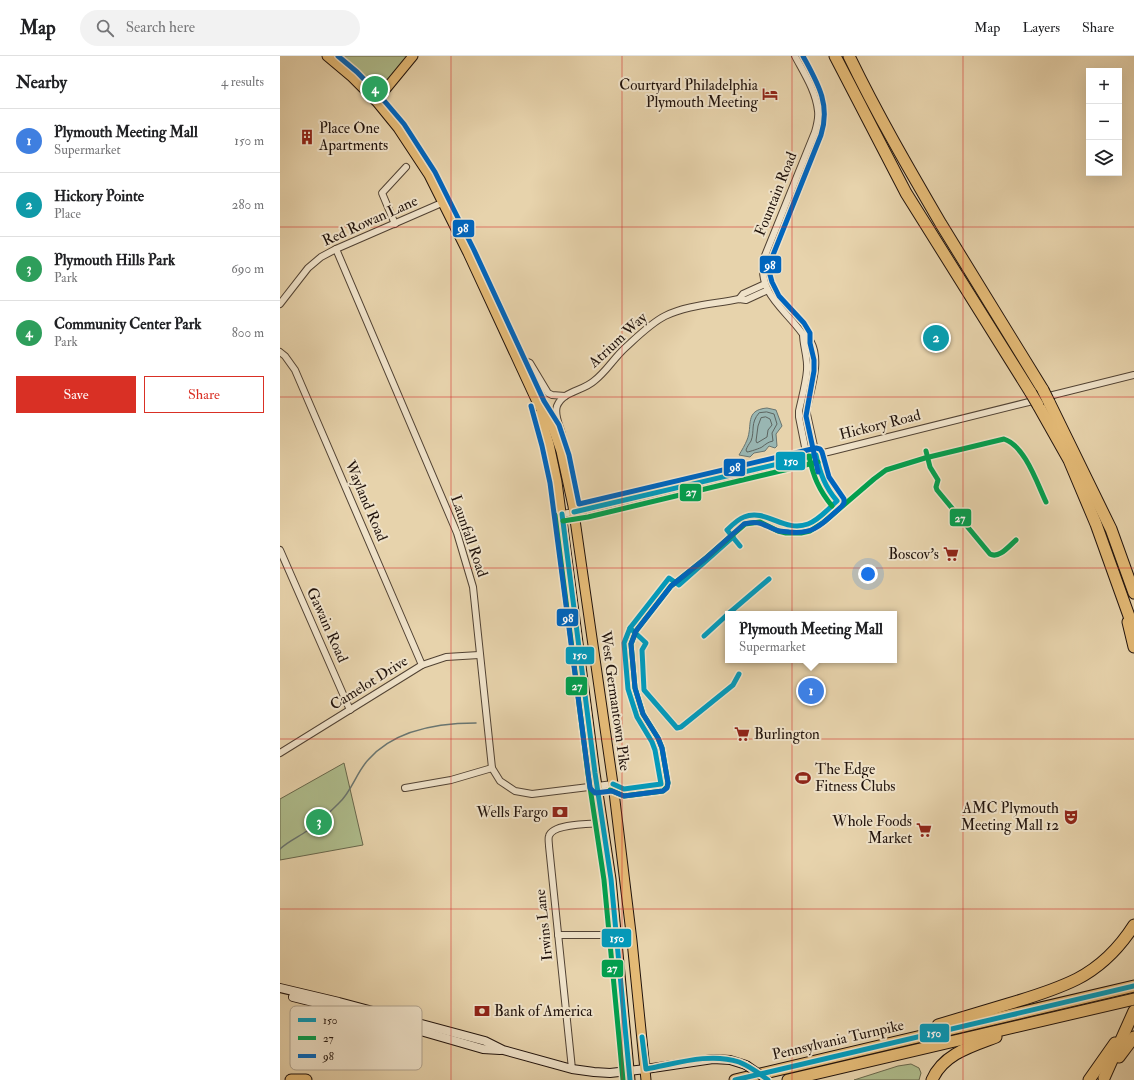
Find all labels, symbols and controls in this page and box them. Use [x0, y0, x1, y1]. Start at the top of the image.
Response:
search box [80, 10, 360, 46]
text: Map [20, 16, 56, 40]
icon: search [94, 17, 116, 39]
text: Search here [126, 18, 195, 37]
text: Map [974, 19, 1000, 36]
text: Layers [1022, 19, 1060, 36]
text: Share [1082, 19, 1114, 36]
map controls [1086, 68, 1122, 176]
button: + [1086, 68, 1122, 104]
text: Nearby [16, 72, 67, 93]
text: 4 results [221, 74, 264, 90]
pin: 4 [362, 74, 388, 104]
place label: Courtyard Philadelphia Plymouth Meeting [619, 76, 759, 112]
hotel icon: Courtyard Philadelphia Plymouth Meeting [761, 85, 779, 103]
button: − [1086, 104, 1122, 140]
place label: Place One Apartments [318, 119, 388, 156]
text: Plymouth Meeting Mall [54, 123, 198, 142]
building icon: Place One Apartments [298, 128, 316, 146]
text: 1 [27, 133, 31, 149]
text: 150 m [234, 133, 264, 149]
button: layers [1086, 140, 1122, 176]
text: Supermarket [54, 142, 121, 158]
street label: Fountain Road [751, 149, 802, 239]
text: Hickory Pointe [54, 187, 144, 206]
street label: Red Rowan Lane [319, 191, 421, 251]
text: 2 [26, 197, 32, 213]
text: 280 m [232, 197, 264, 213]
text: Place [54, 206, 81, 222]
line badge: 98 [452, 219, 475, 238]
text: 98 [457, 222, 469, 235]
text: Plymouth Hills Park [54, 251, 175, 270]
line badge: 98 [759, 255, 782, 274]
text: 98 [764, 259, 776, 272]
text: 3 [27, 261, 32, 277]
text: 690 m [231, 261, 264, 277]
text: Park [54, 270, 78, 286]
street label: Atrium Way [584, 308, 651, 373]
text: Community Center Park [54, 315, 201, 334]
pin: 2 [923, 323, 949, 353]
text: 4 [25, 325, 33, 341]
text: 800 m [232, 325, 264, 341]
text: Park [54, 334, 78, 350]
button: Save [16, 376, 136, 413]
button: Share [144, 376, 264, 413]
street label: Hickory Road [837, 406, 923, 444]
line badge: 150 [775, 451, 806, 471]
text: 150 [784, 455, 798, 468]
street label: Wayland Road [340, 457, 392, 545]
line badge: 98 [723, 458, 746, 477]
text: 98 [729, 461, 741, 474]
line badge: 27 [679, 483, 702, 502]
text: 27 [686, 486, 697, 499]
street label: Launfall Road [446, 492, 492, 580]
line badge: 27 [949, 508, 972, 527]
text: 27 [955, 512, 966, 525]
place label: Boscov's [888, 545, 939, 564]
supermarket icon: Boscov's [942, 545, 960, 563]
your location [858, 564, 878, 584]
street label: Gawain Road [302, 584, 352, 666]
line badge: 98 [556, 608, 579, 627]
popup [725, 611, 897, 663]
text: 98 [562, 612, 574, 625]
text: Plymouth Meeting Mall [739, 620, 883, 639]
street label: West Germantown Pike [596, 629, 634, 772]
text: Supermarket [739, 639, 806, 655]
line badge: 150 [565, 646, 595, 665]
text: 150 [573, 649, 587, 662]
street label: Camelot Drive [327, 652, 411, 714]
line badge: 27 [565, 676, 588, 696]
pin: 1 [798, 676, 824, 706]
text: 27 [572, 680, 583, 693]
supermarket icon: Burlington [733, 725, 751, 743]
place label: Burlington [754, 725, 820, 744]
place label: The Edge Fitness Clubs [815, 760, 895, 796]
sports icon: The Edge Fitness Clubs [794, 769, 812, 787]
place label: AMC Plymouth Meeting Mall 12 [961, 799, 1059, 835]
place label: Wells Fargo [476, 803, 548, 822]
bank icon: Wells Fargo [551, 803, 569, 821]
pin: 3 [306, 807, 332, 837]
theatre icon: AMC Plymouth Meeting Mall 12 [1062, 808, 1080, 826]
place label: Whole Foods Market [831, 812, 912, 848]
supermarket icon: Whole Foods Market [915, 821, 933, 839]
street label: Irwins Lane [531, 888, 557, 962]
line badge: 150 [601, 928, 632, 948]
text: 150 [610, 932, 624, 945]
line badge: 27 [601, 959, 624, 978]
text: 27 [607, 962, 618, 975]
bank icon: Bank of America [473, 1002, 491, 1020]
place label: Bank of America [494, 1002, 593, 1021]
legend [290, 1006, 422, 1070]
text: 150 [323, 1014, 338, 1027]
street label: Pennsylvania Turnpike [770, 1016, 906, 1065]
line badge: 150 [919, 1023, 950, 1043]
text: 150 [927, 1027, 941, 1040]
text: 27 [323, 1032, 334, 1045]
text: 98 [322, 1050, 334, 1063]

